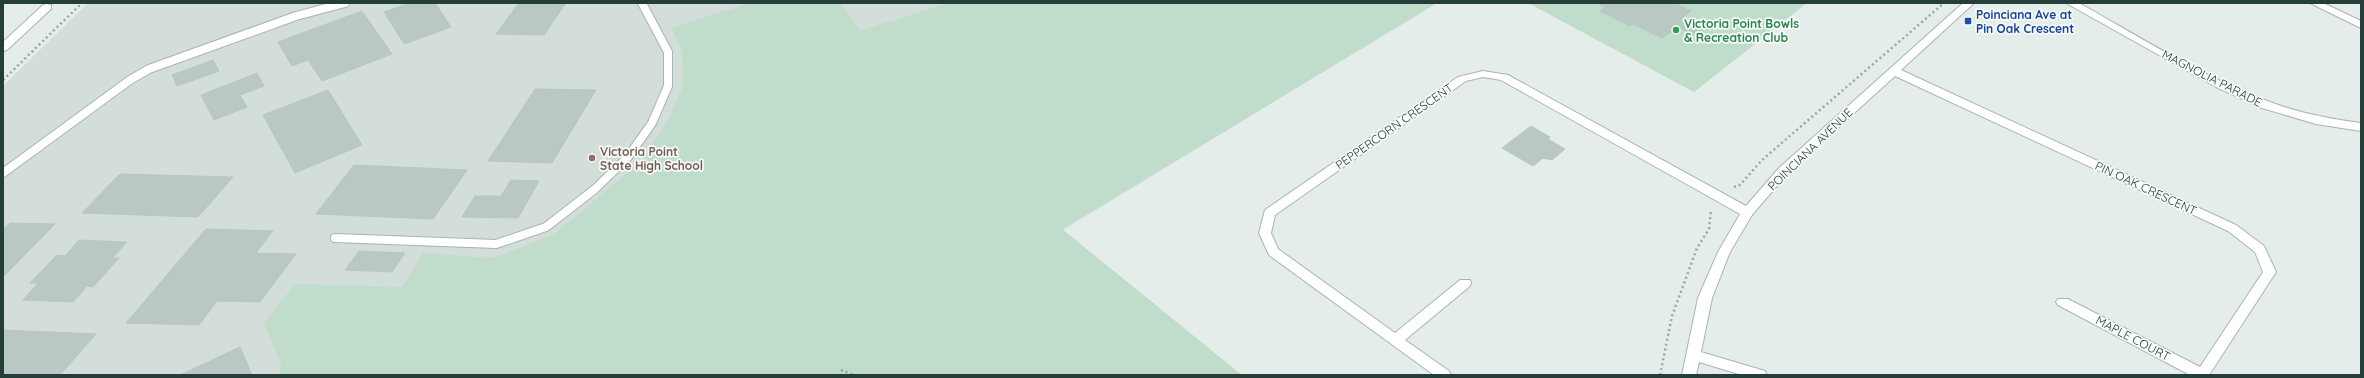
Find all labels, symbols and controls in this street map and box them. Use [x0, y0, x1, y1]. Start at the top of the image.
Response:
place label: Poinciana Ave at Pin Oak Crescent [1976, 7, 2074, 36]
place label: Victoria Point Bowls & Recreation Club [1684, 16, 1799, 45]
marker: Poinciana Ave at Pin Oak Crescent [1963, 16, 1973, 26]
marker: Victoria Point Bowls & Recreation Club [1671, 25, 1681, 35]
street label: MAGNOLIA PARADE [2160, 46, 2265, 110]
street label: PEPPERCORN CRESCENT [1332, 80, 1456, 172]
street label: POINCIANA AVENUE [1764, 105, 1856, 193]
place label: Victoria Point State High School [600, 144, 703, 173]
marker: Victoria Point State High School [587, 153, 597, 163]
street label: PIN OAK CRESCENT [2093, 158, 2199, 218]
street label: MAPLE COURT [2093, 312, 2173, 364]

